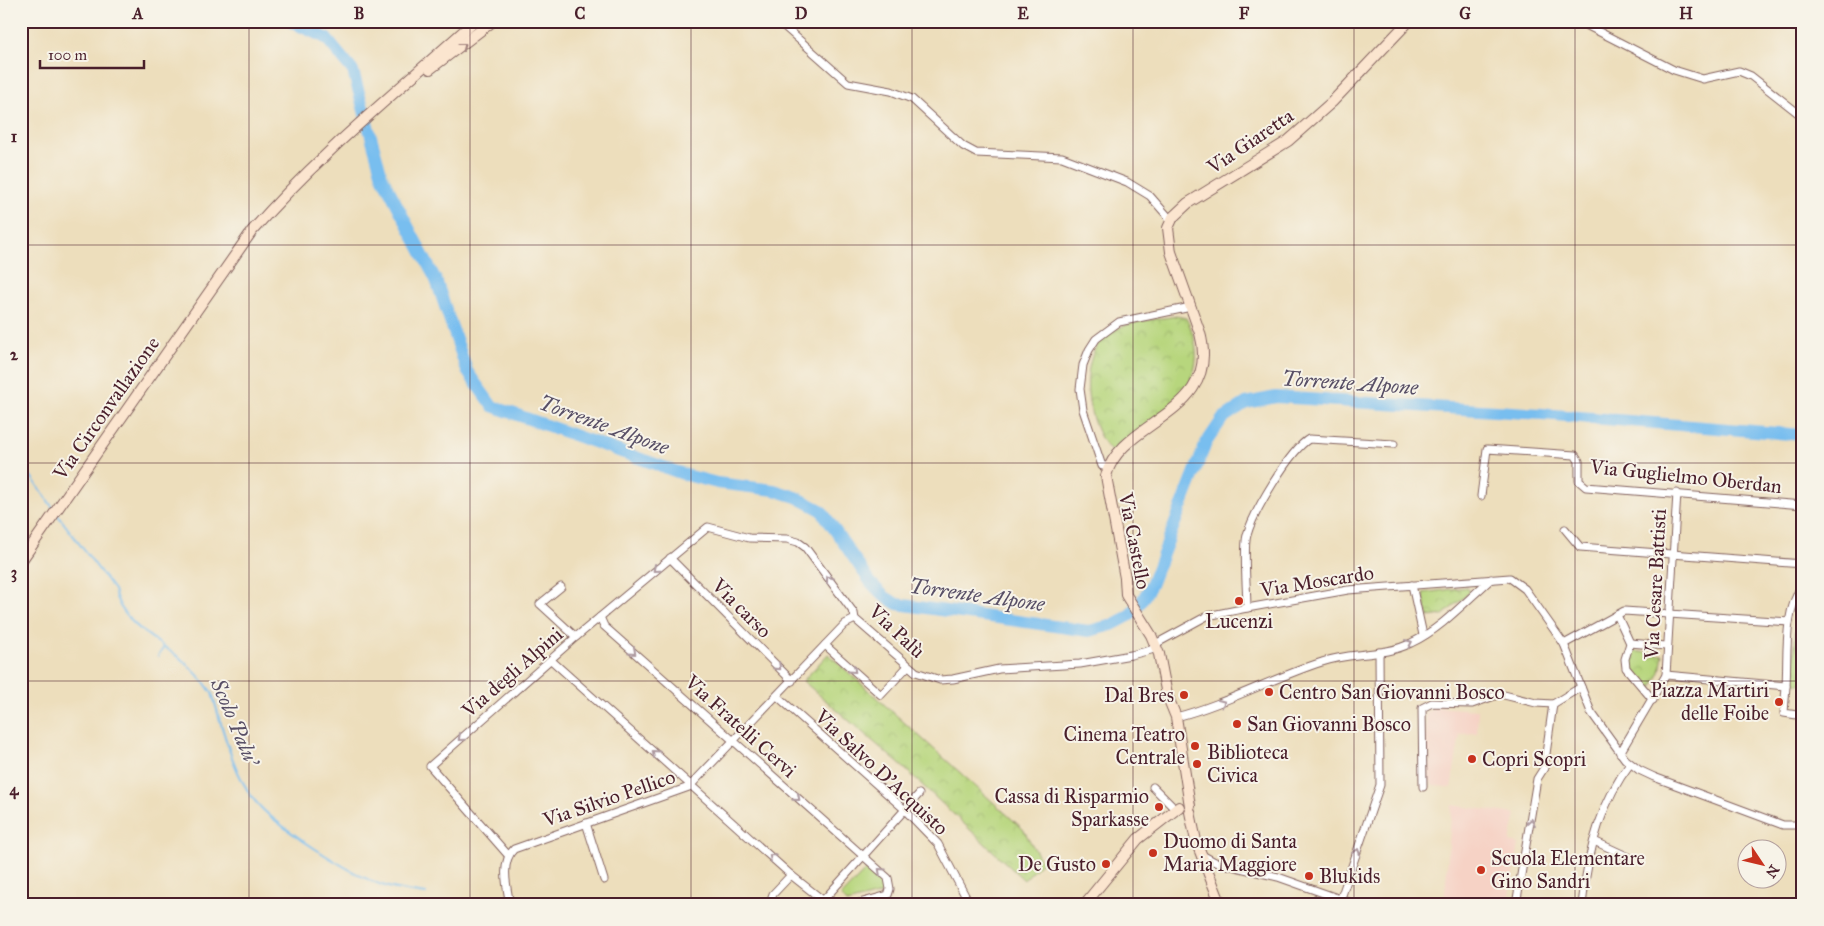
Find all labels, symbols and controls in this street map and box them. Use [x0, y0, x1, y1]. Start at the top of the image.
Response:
text: A [132, 4, 144, 23]
text: B [354, 4, 364, 23]
text: C [575, 4, 586, 23]
text: D [795, 4, 808, 23]
text: E [1017, 4, 1029, 23]
text: F [1239, 4, 1250, 23]
text: G [1459, 4, 1471, 23]
text: H [1679, 4, 1693, 23]
scale bar [40, 38, 144, 70]
one-way arrow [457, 44, 466, 52]
text: 100 m [48, 46, 88, 64]
street label: Via Giaretta [1201, 103, 1298, 179]
text: 1 [11, 127, 18, 146]
street label: Via Circonvallazione [47, 332, 164, 485]
text: 2 [10, 345, 19, 364]
water label: Torrente Alpone [1281, 365, 1420, 401]
water label: Torrente Alpone [536, 389, 674, 461]
street label: Via Guglielmo Oberdan [1588, 454, 1783, 499]
street label: Via Castello [1114, 490, 1156, 591]
street label: Via Cesare Battisti [1639, 507, 1671, 661]
street label: Via Moscardo [1258, 560, 1375, 602]
text: 3 [11, 563, 17, 583]
one-way arrow [653, 563, 662, 572]
street label: Via carso [707, 573, 777, 643]
water label: Torrente Alpone [908, 573, 1048, 618]
one-way arrow [826, 575, 835, 585]
marker: Lucenzi [1233, 595, 1245, 607]
street label: Via Palù [863, 598, 930, 663]
place label: Lucenzi [1205, 609, 1273, 633]
street label: Via degli Alpini [456, 621, 568, 724]
one-way arrow [1404, 639, 1413, 649]
one-way arrow [627, 646, 636, 655]
one-way arrow [772, 661, 781, 670]
one-way arrow [848, 665, 857, 674]
street label: Via Fratelli Cervi [680, 669, 802, 783]
water label: Scolo Palu' [205, 674, 266, 771]
place label: Piazza Martiri delle Foibe [1650, 678, 1770, 725]
place label: Centro San Giovanni Bosco [1279, 680, 1505, 704]
place label: Dal Bres [1104, 683, 1174, 707]
marker: Centro San Giovanni Bosco [1263, 686, 1275, 698]
marker: Dal Bres [1178, 689, 1190, 701]
marker: Piazza Martiri delle Foibe [1773, 696, 1785, 708]
one-way arrow [1217, 698, 1226, 709]
street label: Via Salvo D'Acquisto [809, 703, 954, 841]
place label: San Giovanni Bosco [1247, 712, 1411, 736]
marker: San Giovanni Bosco [1231, 718, 1243, 730]
place label: Cinema Teatro Centrale [1064, 722, 1185, 769]
one-way arrow [458, 732, 467, 741]
marker: Cinema Teatro Centrale [1189, 740, 1201, 752]
place label: Biblioteca Civica [1207, 740, 1289, 787]
place label: Copri Scopri [1482, 747, 1587, 771]
one-way arrow [652, 750, 661, 759]
marker: Copri Scopri [1466, 753, 1478, 765]
marker: Biblioteca Civica [1191, 758, 1203, 770]
street label: Via Silvio Pellico [539, 764, 678, 832]
text: 4 [10, 780, 20, 800]
place label: Cassa di Risparmio Sparkasse [994, 784, 1149, 831]
one-way arrow [791, 792, 800, 800]
marker: Cassa di Risparmio Sparkasse [1153, 801, 1165, 813]
one-way arrow [1525, 818, 1535, 827]
place label: Duomo di Santa Maria Maggiore [1163, 829, 1297, 877]
north arrow [1736, 838, 1786, 888]
place label: Scuola Elementare Gino Sandri [1491, 846, 1645, 893]
marker: Duomo di Santa Maria Maggiore [1147, 847, 1159, 859]
one-way arrow [1351, 848, 1361, 857]
place label: De Gusto [1018, 852, 1096, 876]
one-way arrow [768, 854, 777, 863]
marker: De Gusto [1100, 858, 1112, 870]
text: N [1762, 861, 1783, 881]
place label: Blukids [1319, 864, 1380, 888]
marker: Scuola Elementare Gino Sandri [1475, 864, 1487, 876]
one-way arrow [877, 868, 886, 877]
marker: Blukids [1303, 870, 1315, 882]

